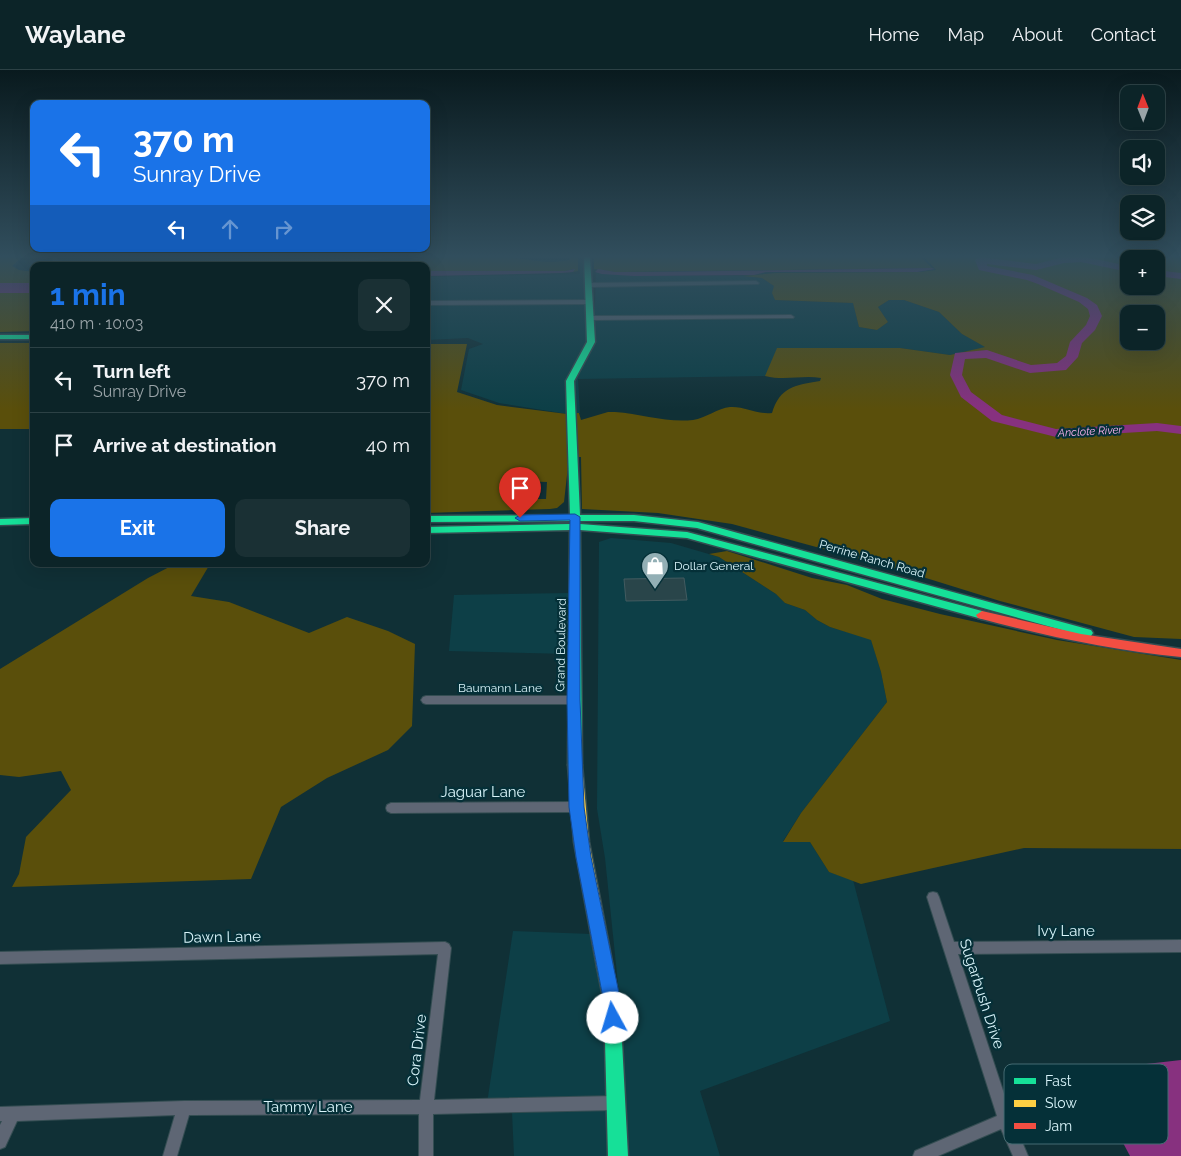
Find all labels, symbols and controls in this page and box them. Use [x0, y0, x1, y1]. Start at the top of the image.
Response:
text: Waylane [25, 20, 126, 49]
text: Home [868, 24, 919, 45]
text: Map [947, 24, 984, 45]
text: About [1012, 24, 1063, 45]
text: Contact [1091, 24, 1156, 45]
north arrow [1120, 85, 1165, 130]
map controls [1120, 85, 1165, 350]
text: 370 m [133, 119, 235, 160]
icon: left [50, 120, 115, 185]
button: sound [1120, 140, 1165, 185]
text: Sunray Drive [133, 161, 261, 187]
button: layers [1120, 195, 1165, 240]
icon: left [163, 215, 191, 243]
icon: ahead [216, 215, 244, 243]
icon: right [269, 215, 297, 243]
button: + [1120, 250, 1165, 295]
text: 1 min [50, 277, 126, 312]
button: close [358, 279, 410, 331]
button: − [1120, 305, 1165, 350]
text: 410 m · 10:03 [50, 314, 143, 333]
text: Turn left [93, 360, 170, 382]
icon: left [50, 366, 78, 394]
text: 370 m [356, 369, 410, 391]
text: Sunray Drive [93, 382, 186, 401]
water label: Anclote River [1057, 423, 1124, 440]
icon: arrive [50, 431, 78, 459]
text: Arrive at destination [93, 434, 277, 456]
text: 40 m [366, 434, 410, 456]
pin [499, 467, 541, 518]
icon: arrive [506, 474, 534, 502]
button: Exit [50, 499, 225, 557]
button: Share [235, 499, 410, 557]
street label: Perrine Ranch Road [818, 537, 926, 581]
shop icon: Dollar General [640, 551, 670, 590]
place label: Dollar General [674, 559, 754, 573]
street label: Grand Boulevard [553, 598, 569, 692]
street label: Baumann Lane [458, 681, 542, 695]
street label: Jaguar Lane [441, 783, 526, 801]
street label: Ivy Lane [1037, 922, 1095, 940]
street label: Dawn Lane [183, 927, 261, 947]
street label: Sugarbush Drive [956, 937, 1008, 1051]
position arrow [586, 991, 638, 1043]
street label: Cora Drive [404, 1013, 430, 1087]
legend [1004, 1064, 1168, 1144]
text: Fast [1045, 1073, 1072, 1089]
text: Slow [1045, 1095, 1077, 1111]
street label: Tammy Lane [263, 1098, 353, 1116]
text: Jam [1045, 1118, 1072, 1134]

